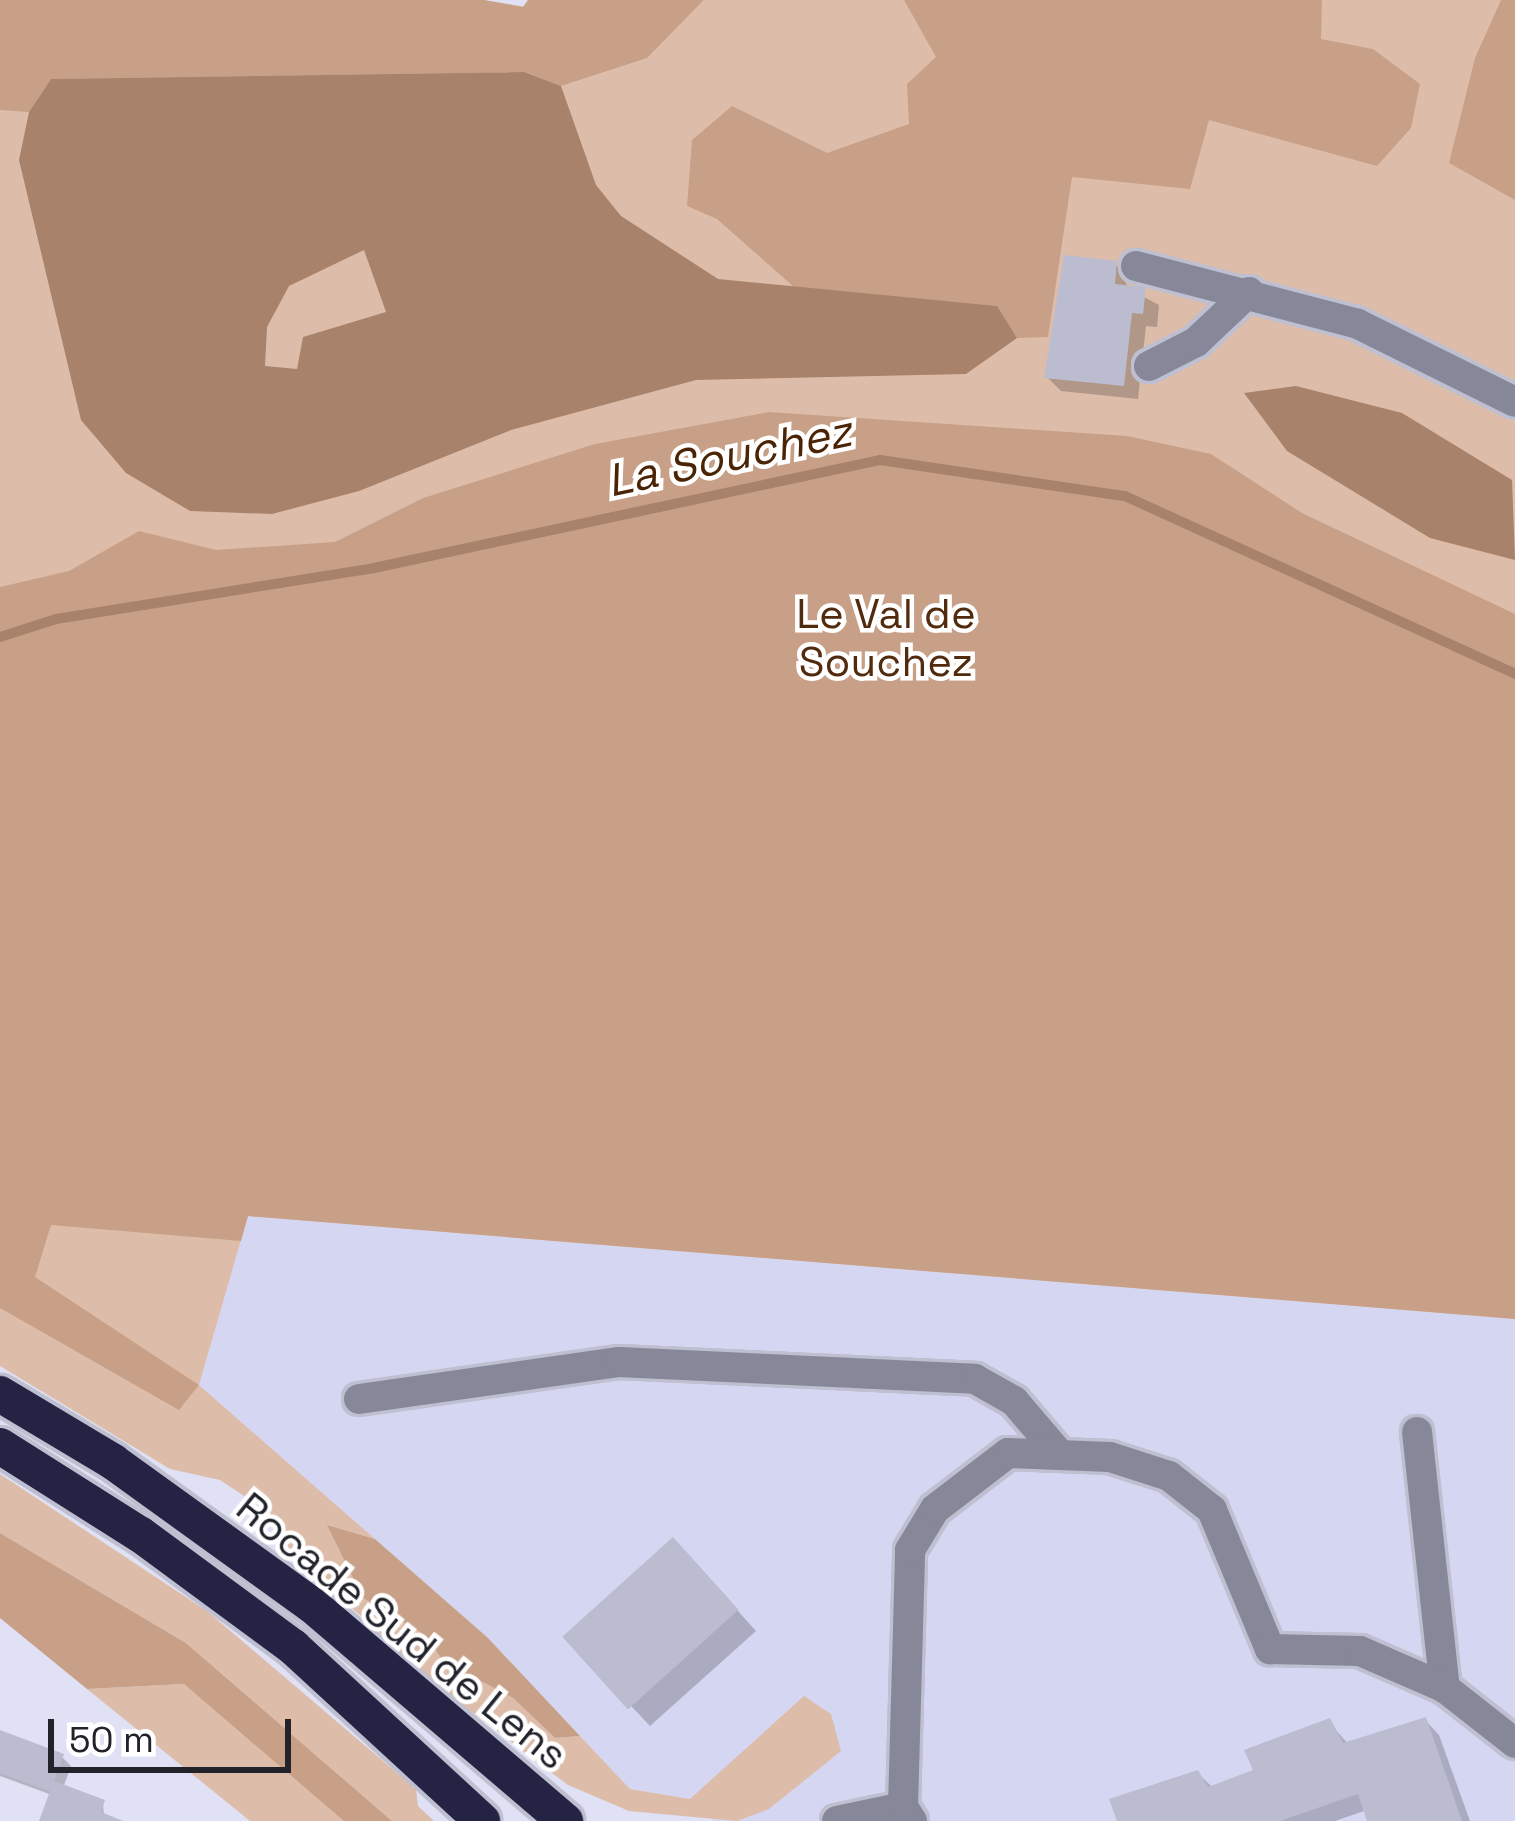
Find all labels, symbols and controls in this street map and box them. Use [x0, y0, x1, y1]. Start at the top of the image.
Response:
water label: La Souchez [602, 404, 856, 508]
park label: Le Val de Souchez [796, 589, 976, 688]
street label: Rocade Sud de Lens [226, 1482, 578, 1780]
scale bar [54, 1695, 297, 1769]
text: 50 m [69, 1717, 154, 1763]

